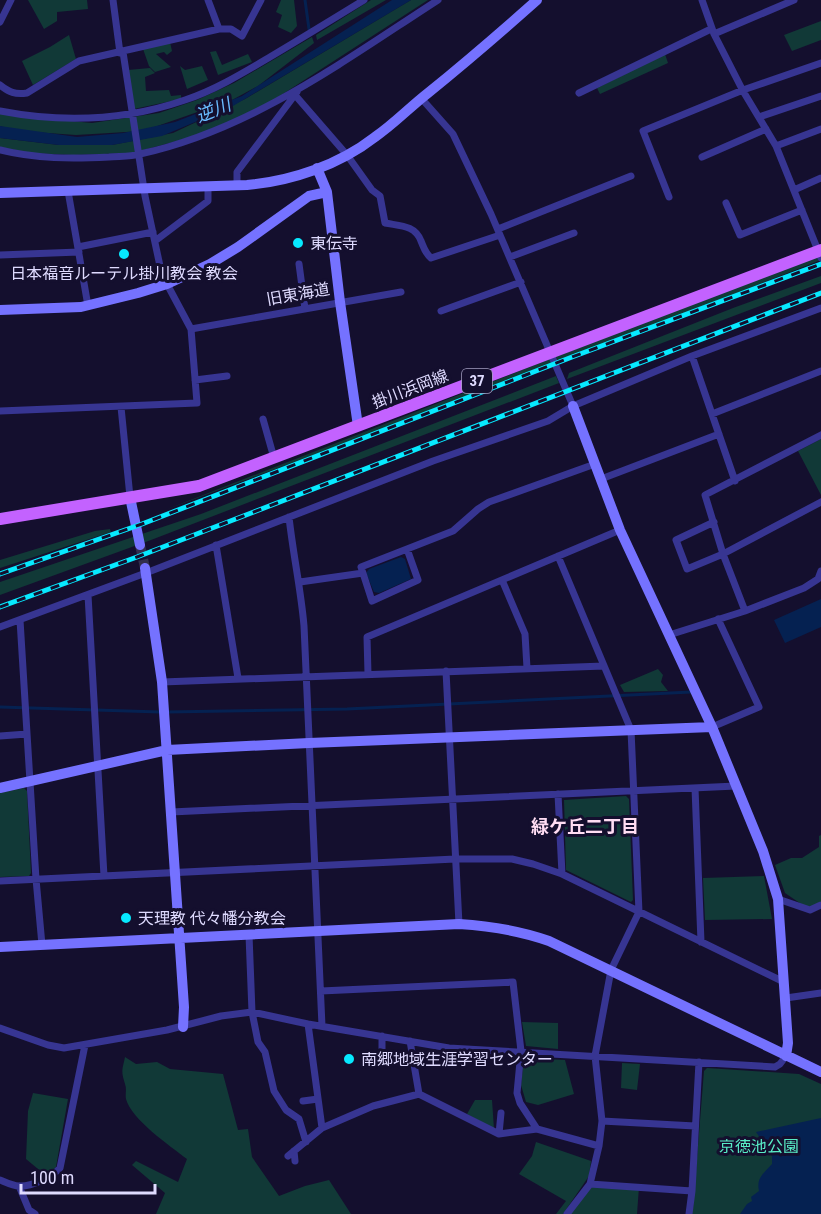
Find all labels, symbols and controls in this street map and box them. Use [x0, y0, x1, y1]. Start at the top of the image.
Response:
water label: 逆川 [192, 93, 235, 126]
place label: 東伝寺 [310, 234, 358, 253]
marker: 東伝寺 [291, 236, 305, 250]
marker: 日本福音ルーテル掛川教会 教会 [117, 247, 131, 261]
place label: 日本福音ルーテル掛川教会 教会 [10, 264, 238, 283]
street label: 旧東海道 [265, 279, 331, 309]
street label: 掛川浜岡線 [369, 366, 451, 412]
road number: 37 [462, 369, 492, 393]
district label: 緑ケ丘二丁目 [531, 816, 639, 837]
place label: 天理教 代々幡分教会 [138, 909, 286, 928]
marker: 天理教 代々幡分教会 [119, 911, 133, 925]
place label: 南郷地域生涯学習センター [361, 1050, 553, 1069]
marker: 南郷地域生涯学習センター [342, 1052, 356, 1066]
park label: 京徳池公園 [719, 1137, 799, 1156]
scale bar [21, 1157, 154, 1195]
text: 100 m [30, 1167, 74, 1188]

